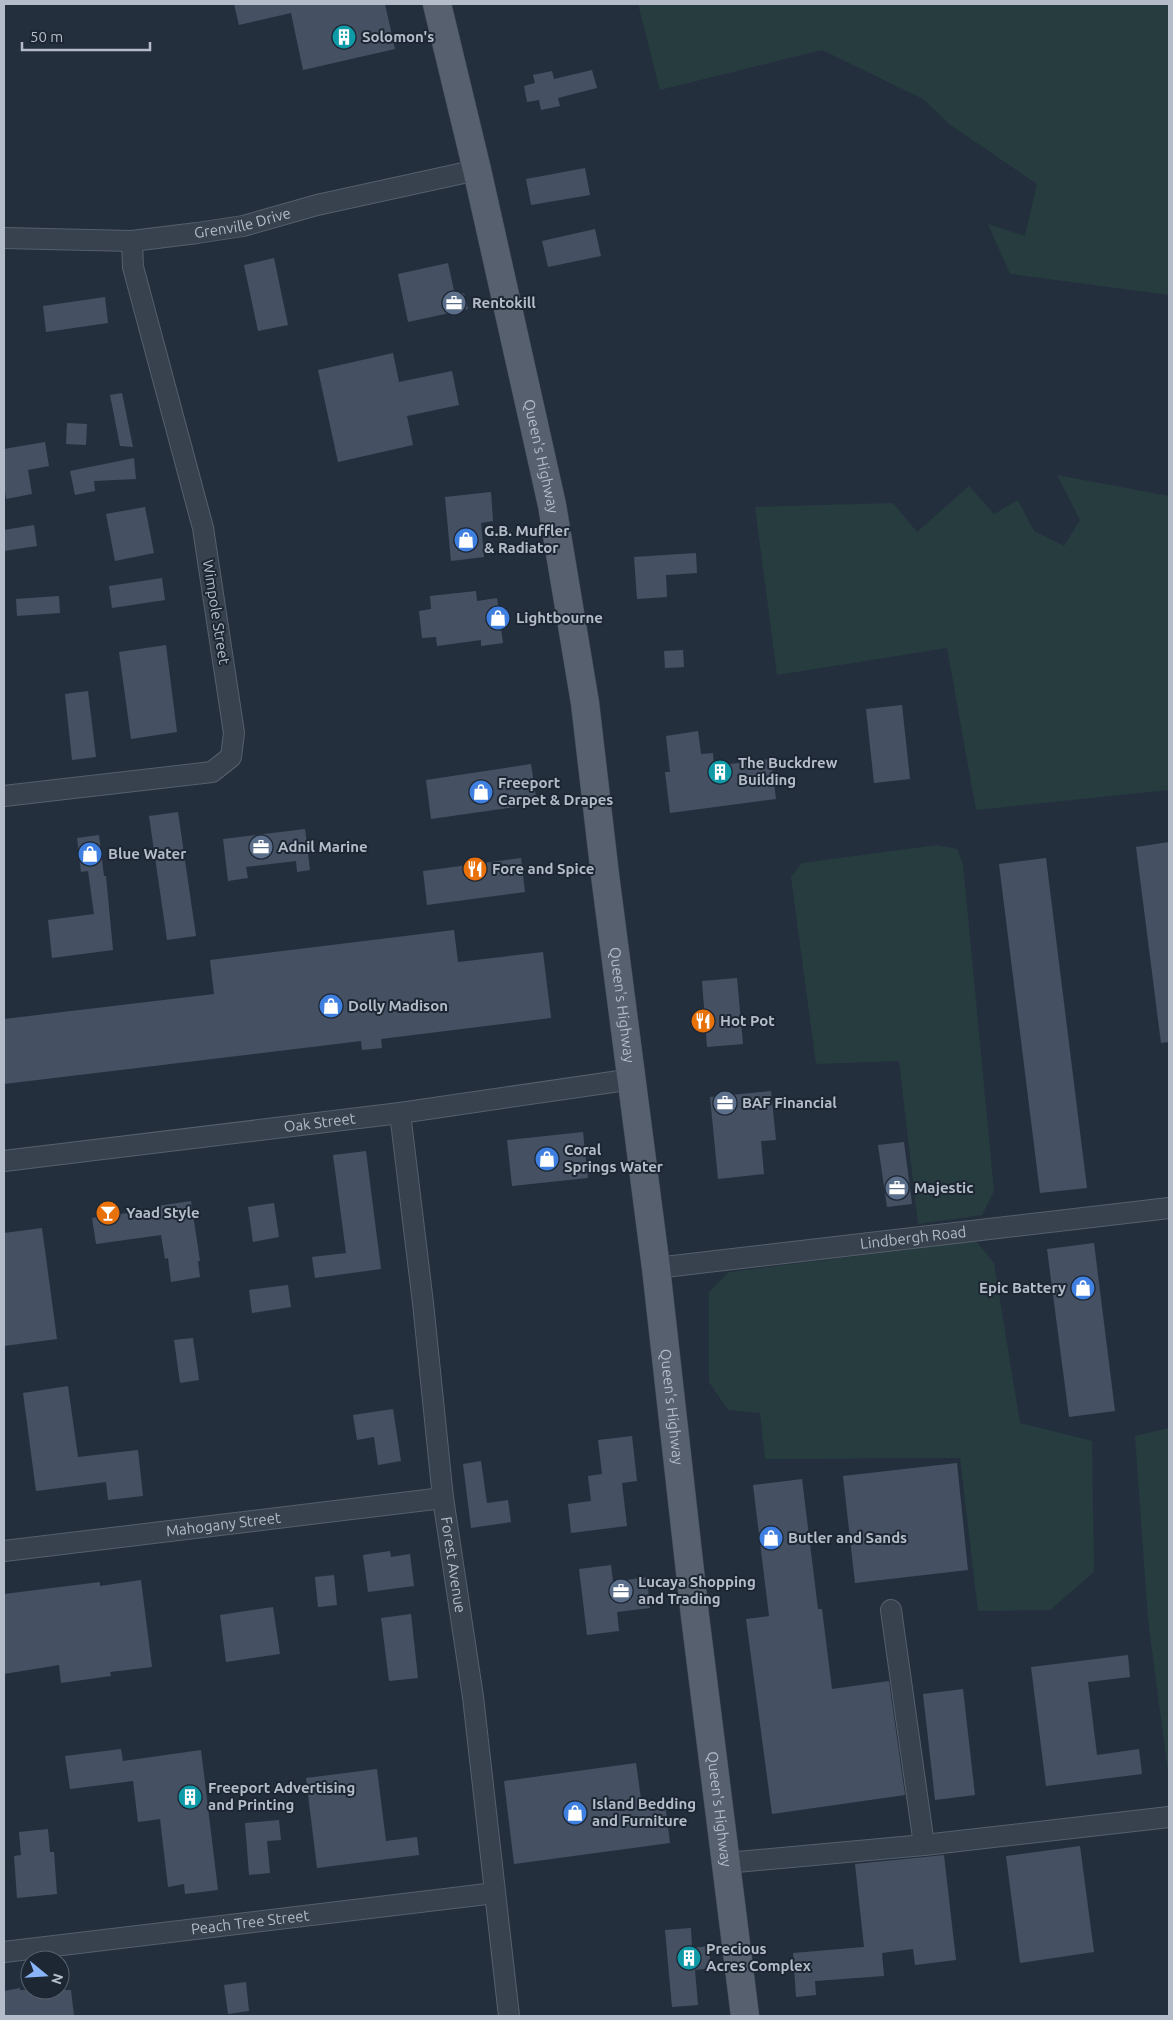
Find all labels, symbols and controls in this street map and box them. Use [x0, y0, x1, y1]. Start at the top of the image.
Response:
scale bar [22, 20, 150, 52]
building icon: Solomon's [331, 24, 357, 50]
text: 50 m [30, 28, 63, 45]
place label: Solomon's [362, 28, 434, 45]
street label: Grenville Drive [193, 204, 293, 241]
office icon: Rentokill [441, 290, 467, 316]
place label: Rentokill [472, 294, 536, 311]
street label: Queen's Highway [521, 397, 562, 514]
place label: G.B. Muffler & Radiator [484, 522, 570, 556]
shop icon: G.B. Muffler & Radiator [453, 527, 479, 553]
street label: Wimpole Street [200, 558, 233, 666]
shop icon: Lightbourne [485, 605, 511, 631]
place label: Lightbourne [516, 609, 603, 626]
place label: The Buckdrew Building [738, 754, 838, 788]
building icon: The Buckdrew Building [707, 759, 733, 785]
place label: Freeport Carpet & Drapes [498, 774, 613, 808]
shop icon: Freeport Carpet & Drapes [468, 779, 494, 805]
office icon: Adnil Marine [248, 834, 274, 860]
place label: Adnil Marine [278, 838, 368, 855]
shop icon: Blue Water [77, 841, 103, 867]
place label: Blue Water [108, 845, 187, 862]
restaurant icon: Fore and Spice [462, 856, 488, 882]
place label: Fore and Spice [492, 860, 594, 877]
street label: Queen's Highway [606, 946, 638, 1064]
shop icon: Dolly Madison [318, 993, 344, 1019]
place label: Dolly Madison [348, 997, 448, 1014]
restaurant icon: Hot Pot [690, 1008, 716, 1034]
place label: Hot Pot [720, 1012, 775, 1029]
office icon: BAF Financial [712, 1090, 738, 1116]
place label: BAF Financial [742, 1094, 837, 1111]
street label: Oak Street [283, 1109, 357, 1135]
place label: Coral Springs Water [564, 1141, 664, 1175]
shop icon: Coral Springs Water [534, 1146, 560, 1172]
office icon: Majestic [884, 1175, 910, 1201]
place label: Majestic [914, 1179, 974, 1196]
bar icon: Yaad Style [95, 1200, 121, 1226]
place label: Yaad Style [126, 1204, 200, 1221]
street label: Lindbergh Road [859, 1223, 967, 1252]
shop icon: Epic Battery [1070, 1275, 1096, 1301]
place label: Epic Battery [979, 1279, 1066, 1296]
street label: Queen's Highway [657, 1348, 687, 1466]
street label: Mahogany Street [165, 1509, 282, 1539]
street label: Forest Avenue [438, 1516, 469, 1614]
shop icon: Butler and Sands [758, 1525, 784, 1551]
place label: Butler and Sands [788, 1529, 907, 1546]
place label: Lucaya Shopping and Trading [638, 1573, 756, 1607]
office icon: Lucaya Shopping and Trading [608, 1578, 634, 1604]
street label: Queen's Highway [704, 1750, 735, 1868]
place label: Freeport Advertising and Printing [208, 1779, 355, 1813]
building icon: Freeport Advertising and Printing [177, 1784, 203, 1810]
place label: Island Bedding and Furniture [592, 1795, 696, 1829]
shop icon: Island Bedding and Furniture [562, 1800, 588, 1826]
street label: Peach Tree Street [190, 1906, 310, 1937]
place label: Precious Acres Complex [706, 1940, 811, 1974]
building icon: Precious Acres Complex [676, 1945, 702, 1971]
north arrow [20, 1950, 70, 2000]
text: N [48, 1972, 67, 1986]

